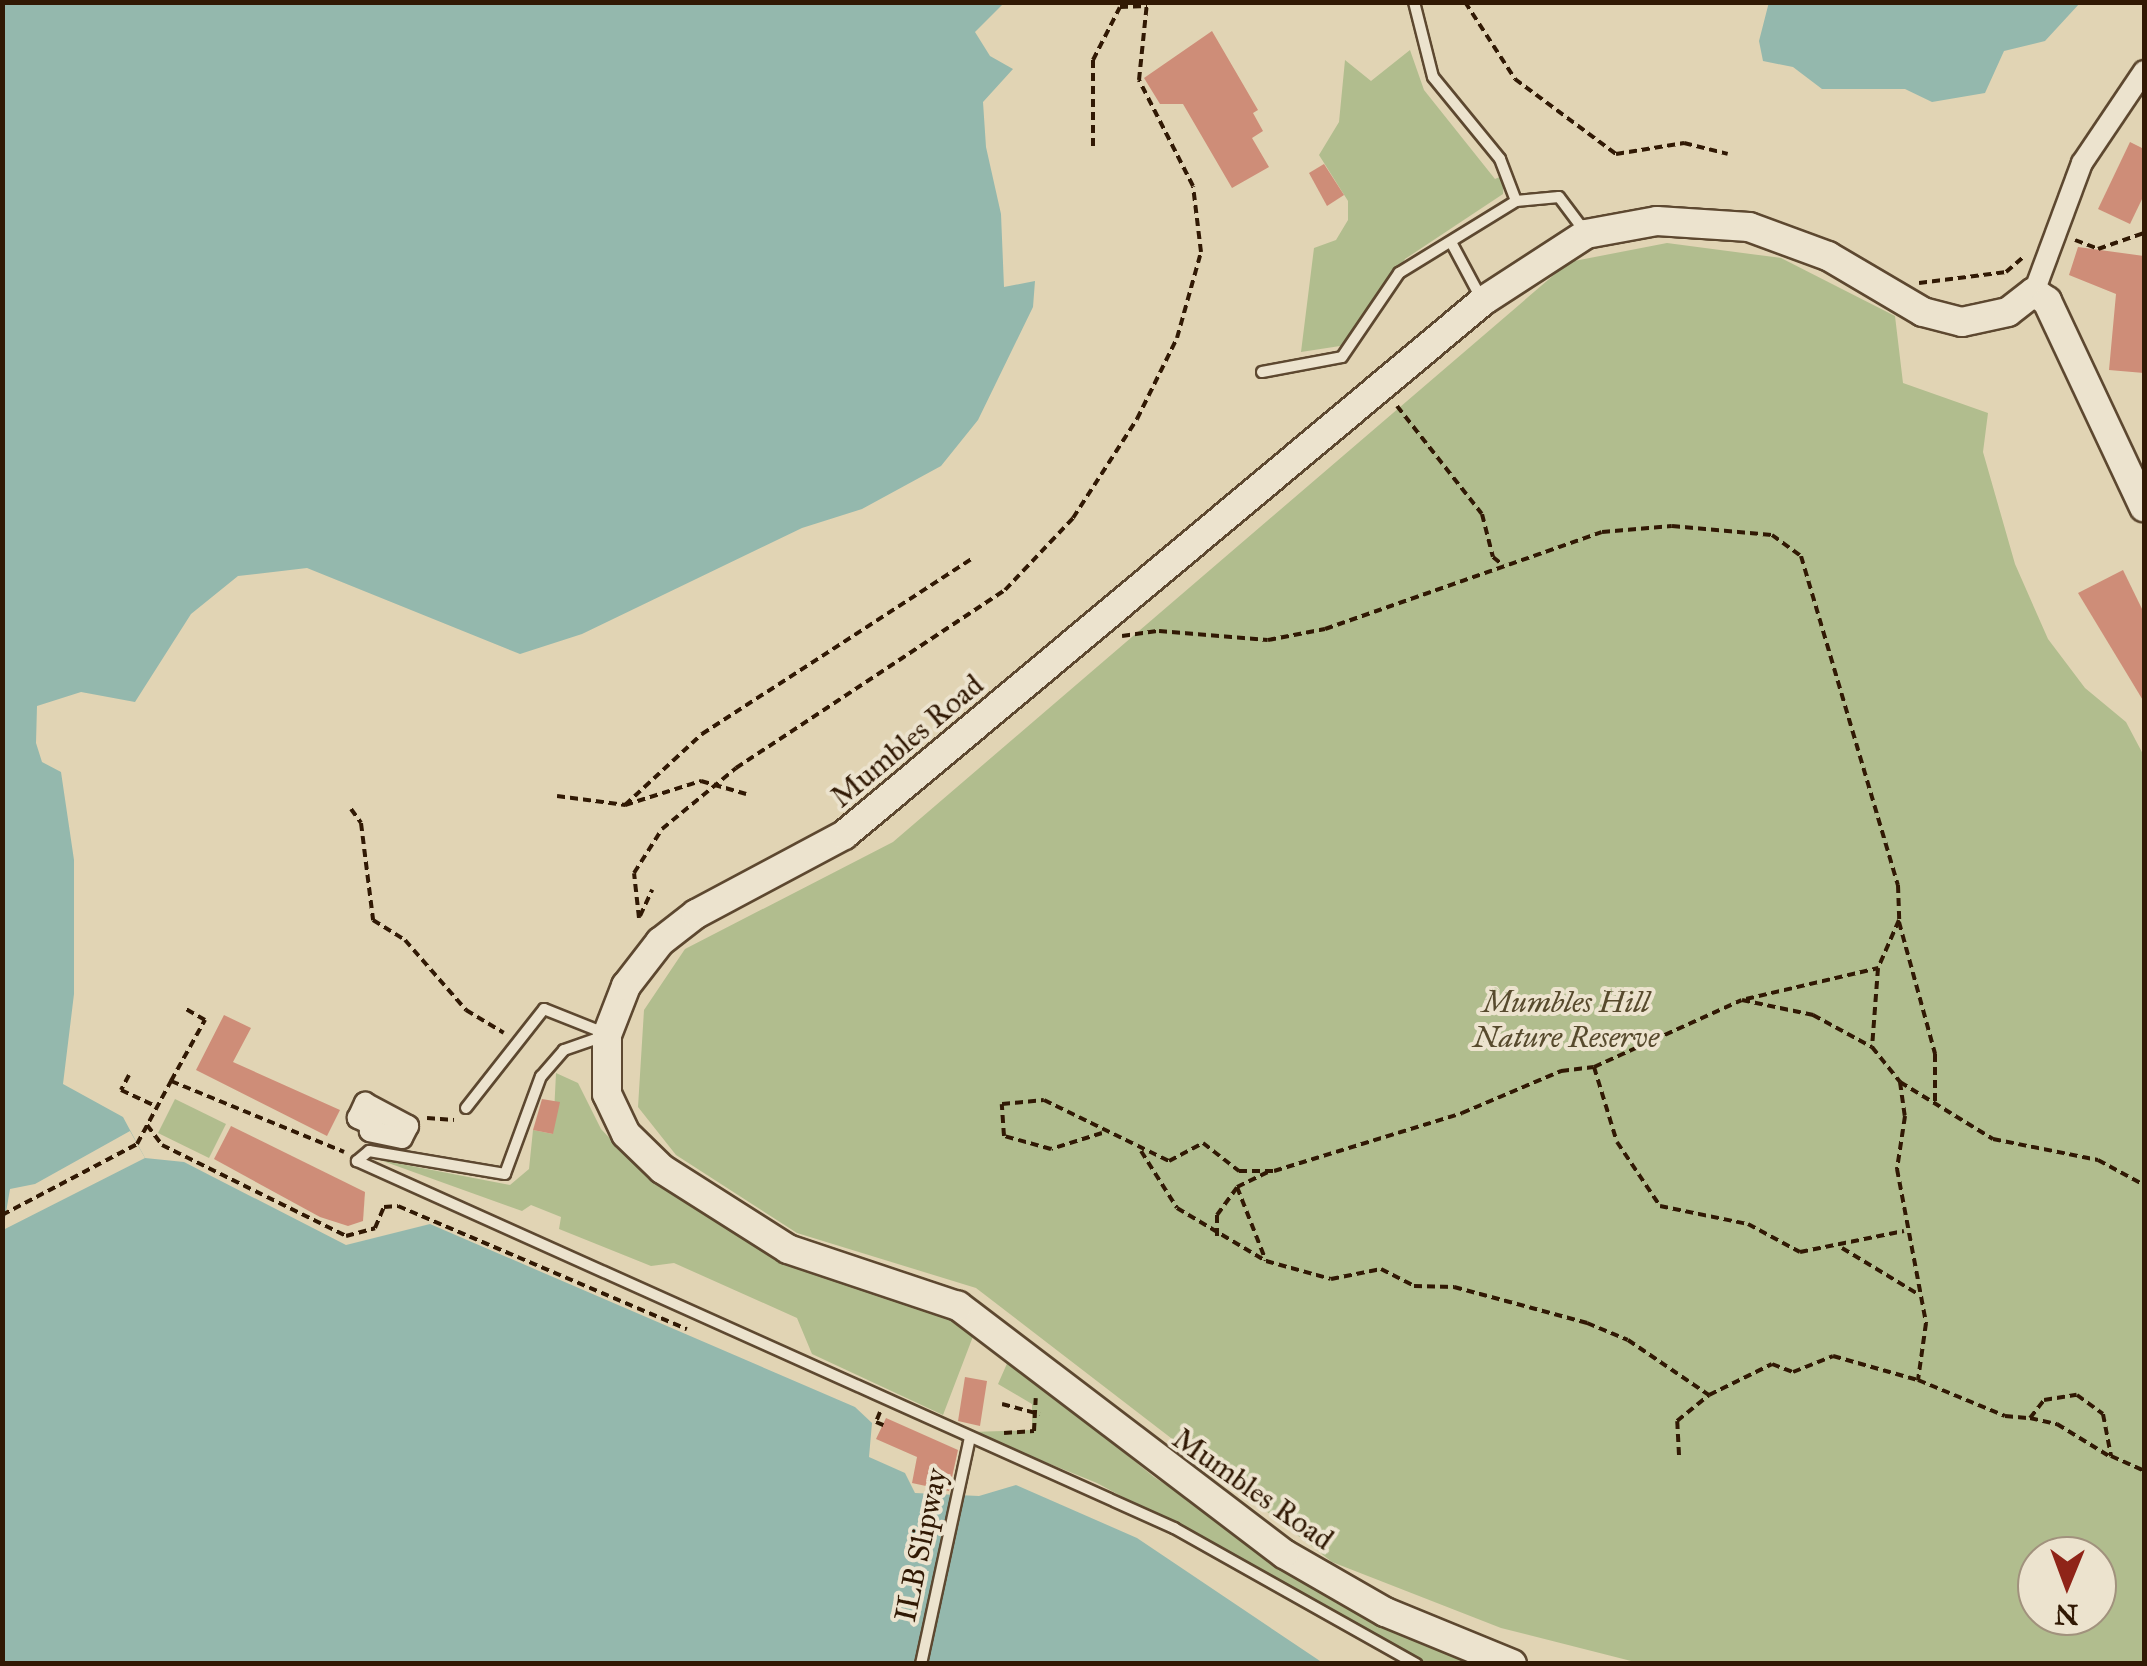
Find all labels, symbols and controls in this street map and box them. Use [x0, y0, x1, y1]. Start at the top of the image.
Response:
street label: Mumbles Road [823, 667, 991, 815]
park label: Mumbles Hill Nature Reserve [1473, 984, 1659, 1054]
street label: Mumbles Road [1166, 1420, 1340, 1558]
street label: ILB Slipway [887, 1465, 955, 1625]
north arrow [2017, 1536, 2117, 1636]
text: N [2054, 1597, 2079, 1632]

